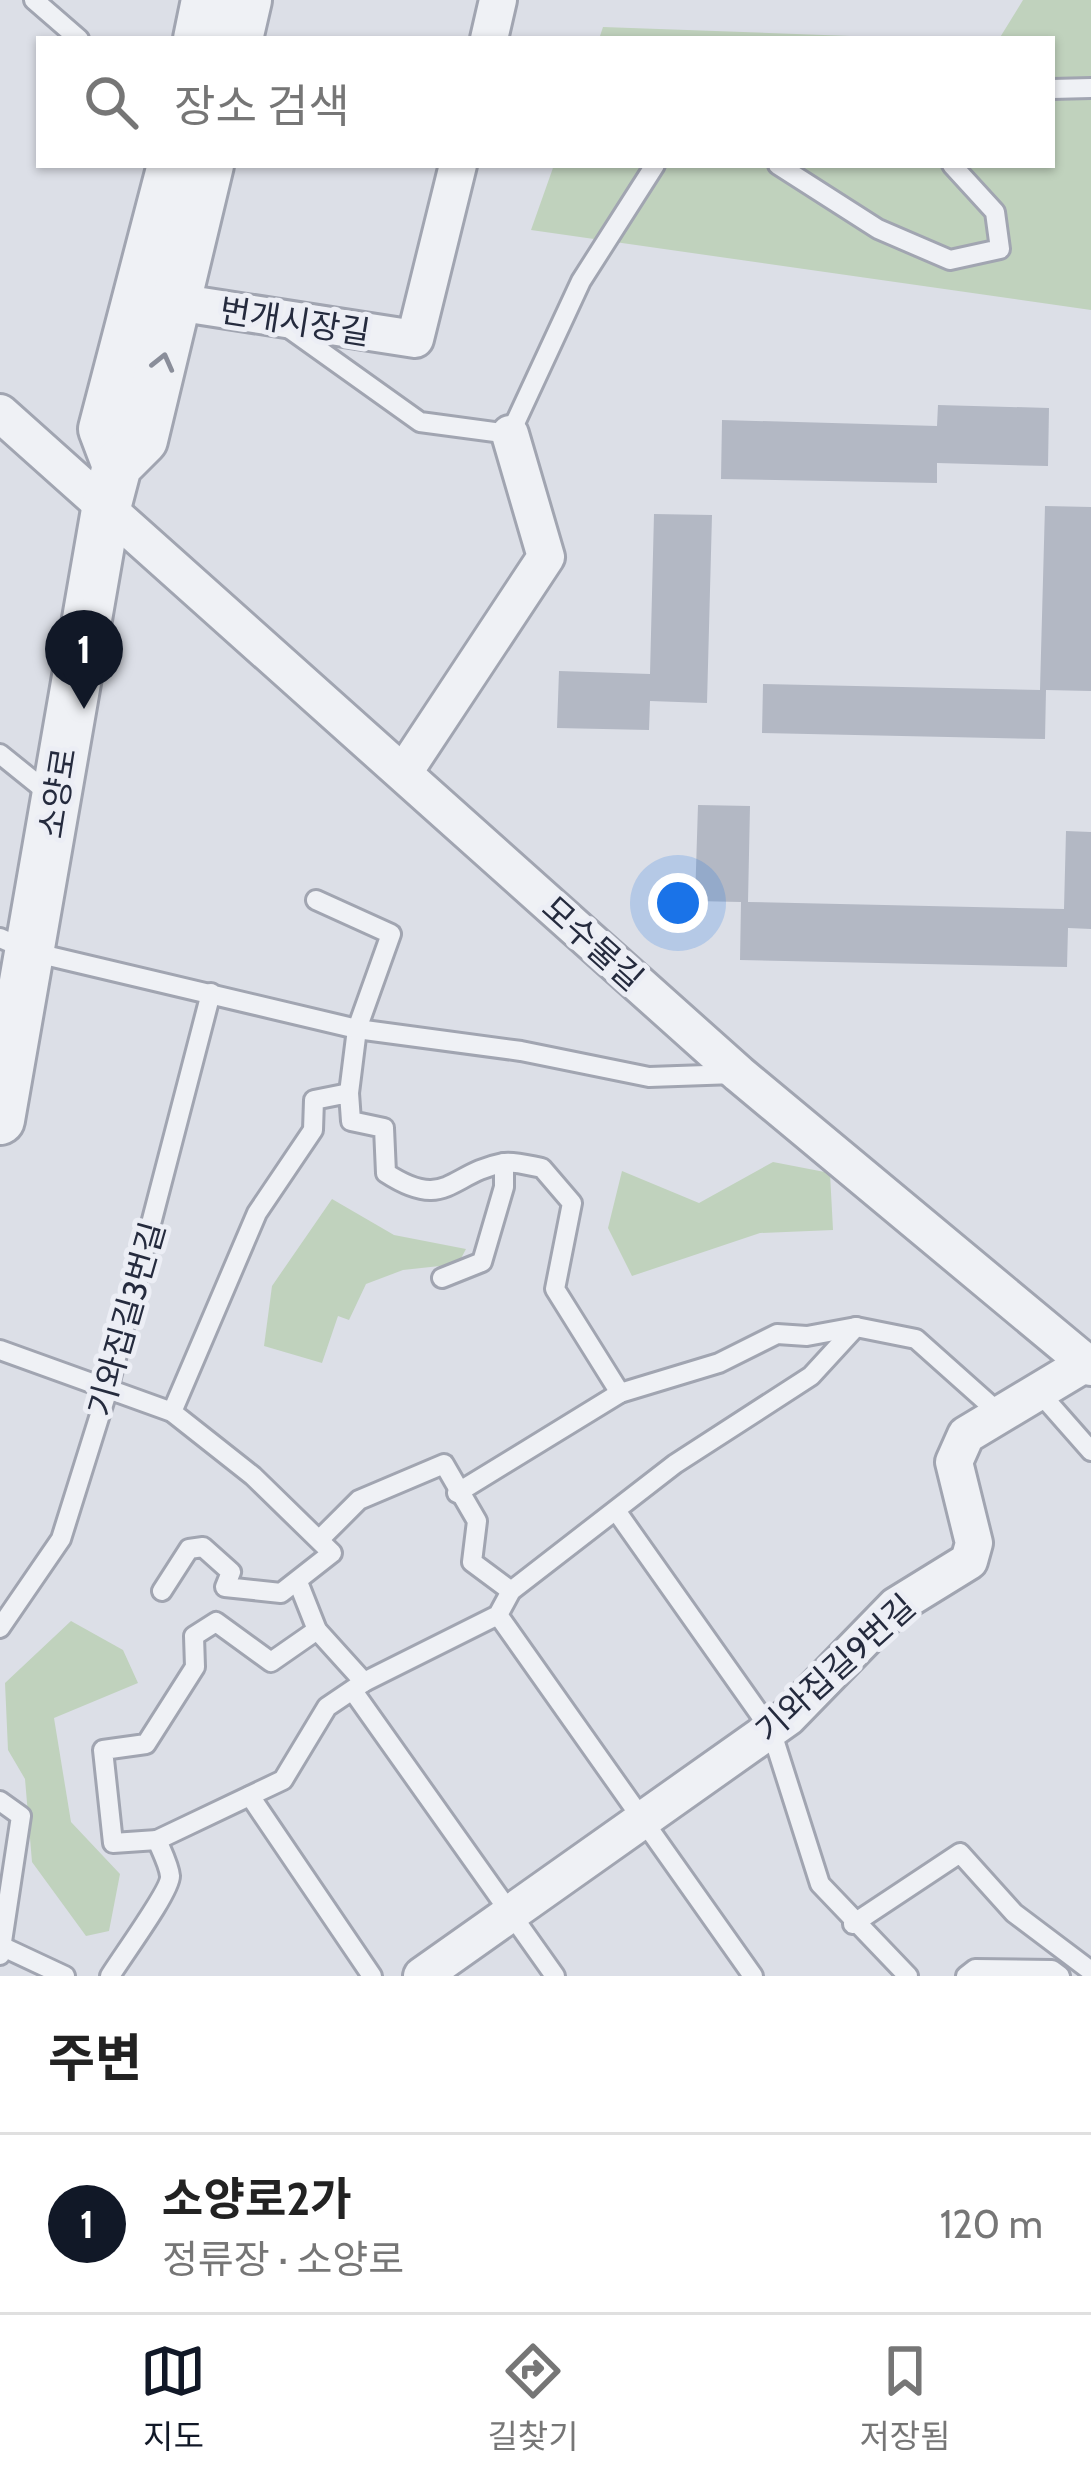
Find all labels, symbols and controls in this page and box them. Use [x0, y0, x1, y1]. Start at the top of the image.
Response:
search box [36, 36, 1055, 168]
icon: search [78, 69, 144, 135]
text: 장소 검색 [174, 79, 350, 133]
street label: 번개시장길 [217, 289, 373, 353]
one-way arrow [148, 352, 173, 372]
pin: 1 [45, 610, 123, 709]
street label: 소양로 [30, 745, 84, 841]
your location [648, 873, 708, 933]
street label: 모수물길 [534, 888, 652, 998]
street label: 기와집길3번길 [79, 1217, 173, 1421]
street label: 기와집길9번길 [747, 1586, 923, 1750]
text: 주변 [48, 2027, 142, 2089]
text: 소양로2가 [162, 2172, 351, 2226]
text: 1 [80, 2200, 94, 2248]
text: 120 m [940, 2200, 1043, 2248]
text: 정류장 · 소양로 [162, 2235, 404, 2283]
tab: 지도 [140, 2338, 206, 2458]
tab: 길찾기 [487, 2338, 579, 2458]
tab: 저장됨 [859, 2338, 951, 2458]

